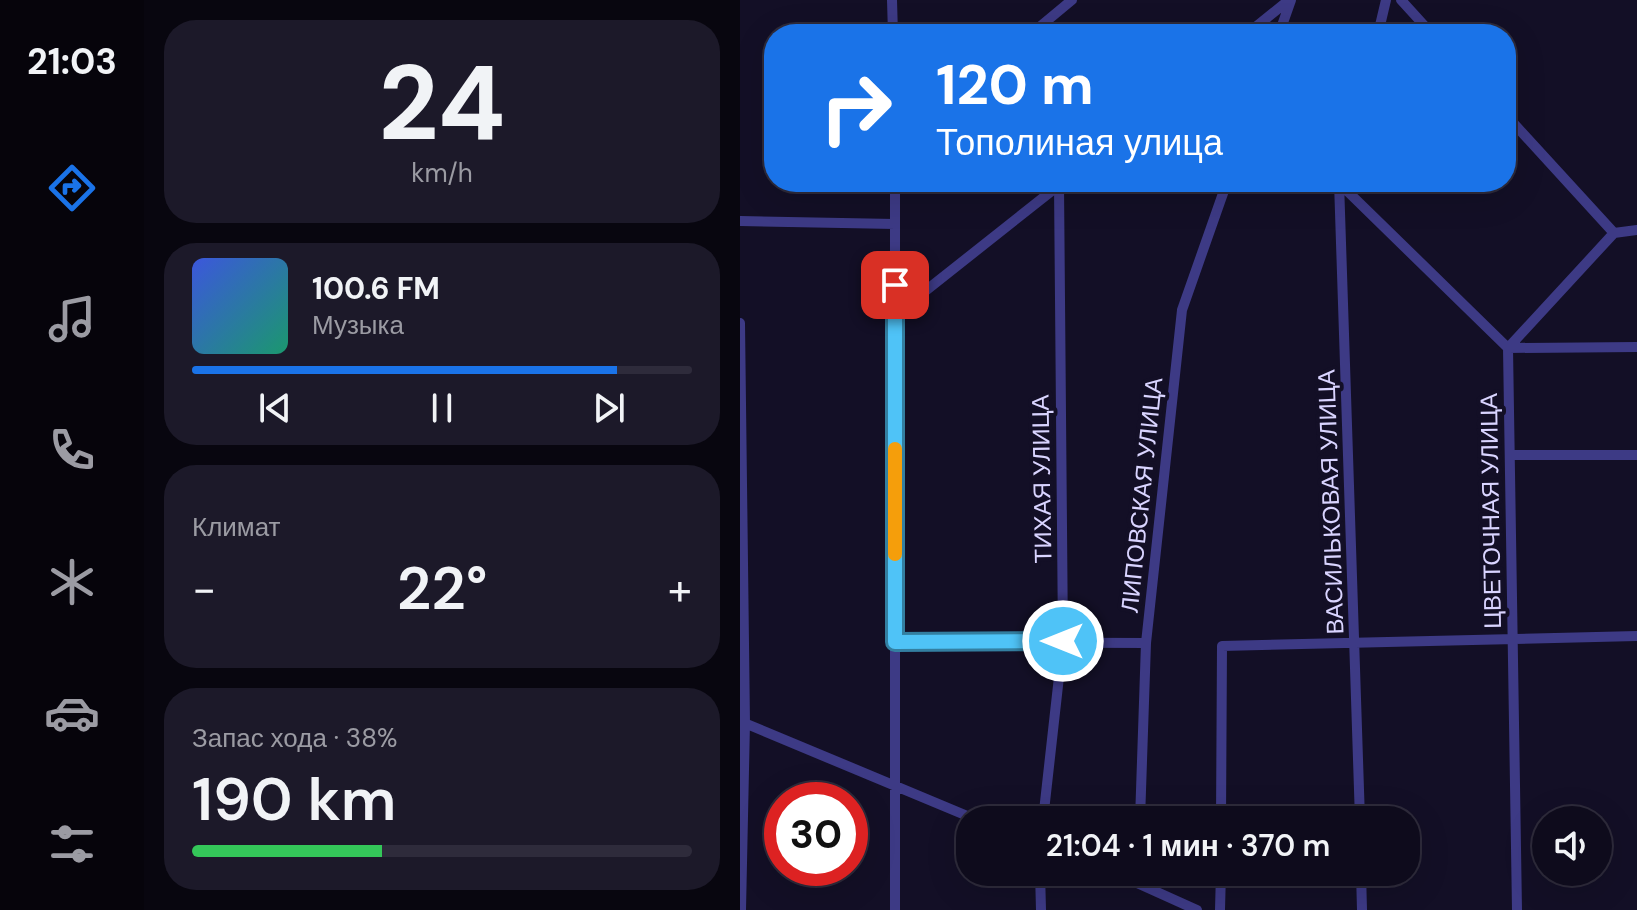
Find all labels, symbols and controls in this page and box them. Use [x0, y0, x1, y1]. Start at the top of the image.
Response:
text: 24 [379, 36, 505, 171]
text: 21:03 [27, 38, 117, 85]
text: 120 m [936, 48, 1094, 121]
icon: right [804, 56, 908, 160]
text: Тополиная улица [936, 119, 1223, 166]
text: km/h [411, 156, 473, 190]
icon: directions [44, 160, 100, 216]
pin [861, 251, 929, 319]
icon: arrive [873, 263, 917, 307]
text: 100.6 FM [312, 269, 440, 308]
icon: music [44, 291, 100, 347]
text: Музыка [312, 308, 404, 342]
street label: ВАСИЛЬКОВАЯ УЛИЦА [1310, 369, 1351, 635]
street label: ЛИПОВСКАЯ УЛИЦА [1114, 376, 1169, 614]
icon: previous [253, 386, 297, 430]
icon: pause [420, 386, 464, 430]
icon: next [587, 386, 631, 430]
street label: ЦВЕТОЧНАЯ УЛИЦА [1473, 393, 1508, 629]
street label: ТИХАЯ УЛИЦА [1025, 394, 1058, 564]
icon: phone [44, 422, 100, 478]
text: Климат [192, 510, 281, 544]
text: 22° [397, 549, 487, 628]
icon: climate [44, 554, 100, 610]
text: − [192, 560, 216, 618]
text: + [668, 560, 692, 618]
position arrow [1021, 599, 1105, 683]
icon: car [44, 685, 100, 741]
text: Запас хода · 38% [192, 721, 397, 755]
text: 190 km [192, 760, 396, 839]
speed limit sign: 30 [764, 782, 868, 886]
map controls [1532, 806, 1612, 886]
button: sound [1532, 806, 1612, 886]
icon: filters [44, 816, 100, 872]
text: 21:04 · 1 мин · 370 m [1046, 826, 1330, 865]

